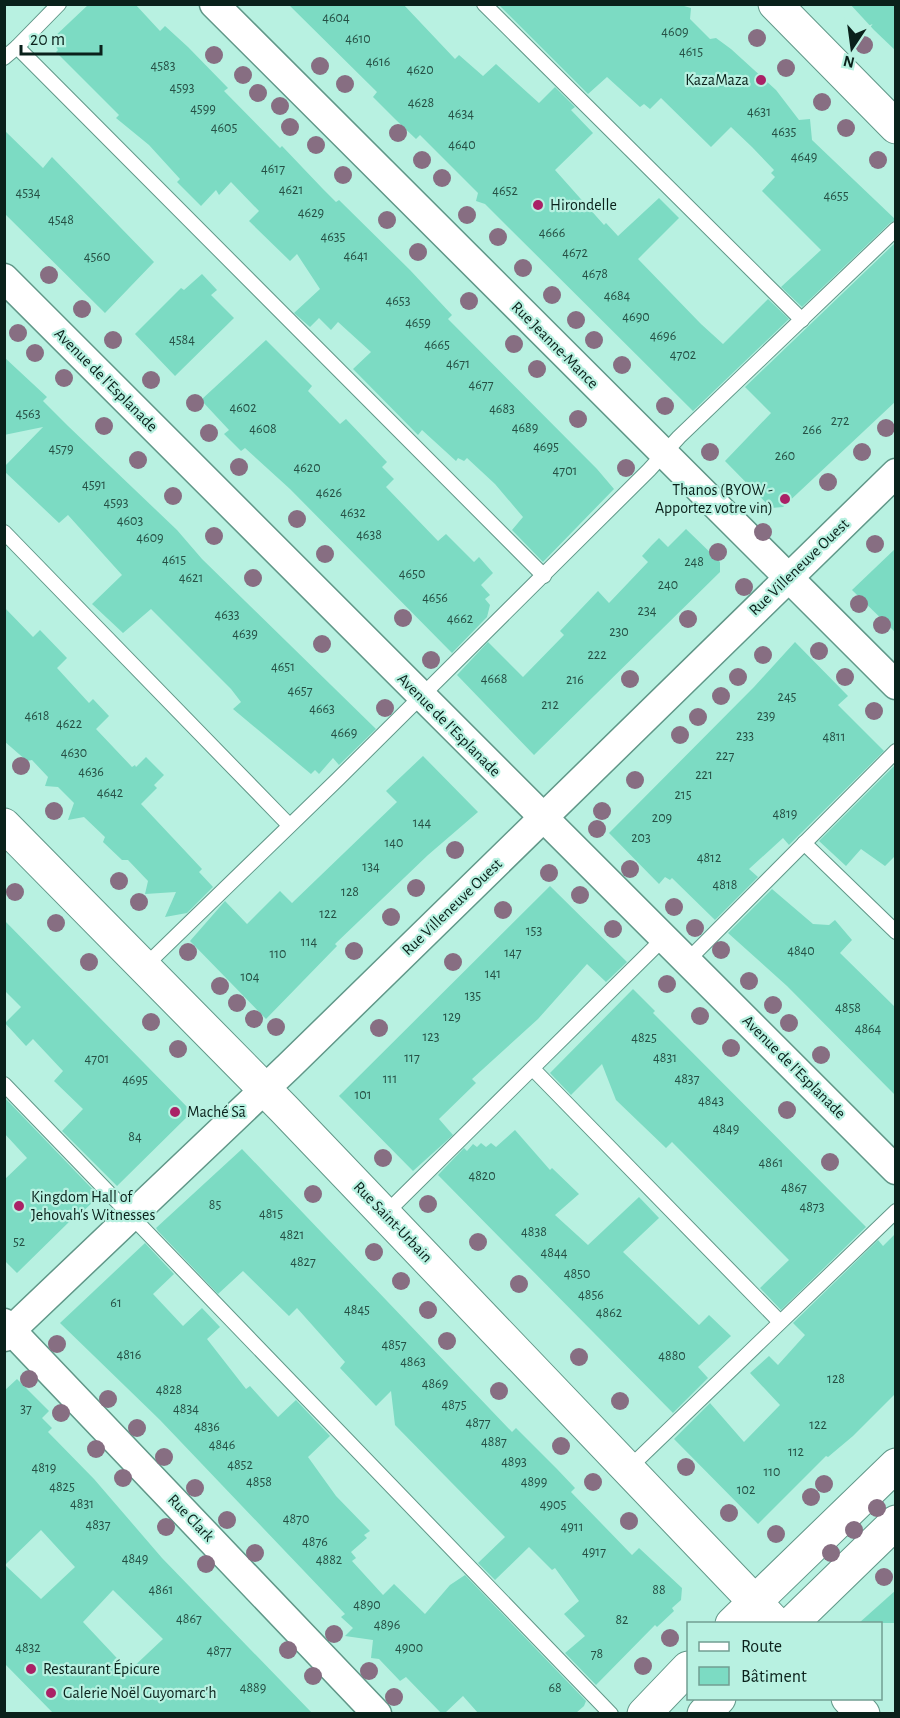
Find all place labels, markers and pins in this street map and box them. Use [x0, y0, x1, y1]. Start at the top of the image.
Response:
place label: KazaMaza [685, 72, 749, 88]
marker: KazaMaza [754, 73, 768, 87]
place label: Hirondelle [550, 197, 617, 213]
marker: Hirondelle [531, 198, 545, 212]
place label: Thanos (BYOW - Apportez votre vin) [655, 482, 773, 516]
marker: Thanos (BYOW - Apportez votre vin) [778, 492, 792, 506]
place label: Maché Sā [187, 1104, 246, 1120]
marker: Maché Sā [168, 1105, 182, 1119]
place label: Kingdom Hall of Jehovah's Witnesses [31, 1189, 155, 1223]
marker: Kingdom Hall of Jehovah's Witnesses [12, 1199, 26, 1213]
place label: Restaurant Épicure [43, 1659, 160, 1677]
marker: Restaurant Épicure [24, 1662, 38, 1676]
place label: Galerie Noël Guyomarc'h [63, 1685, 217, 1702]
marker: Galerie Noël Guyomarc'h [44, 1686, 58, 1700]

